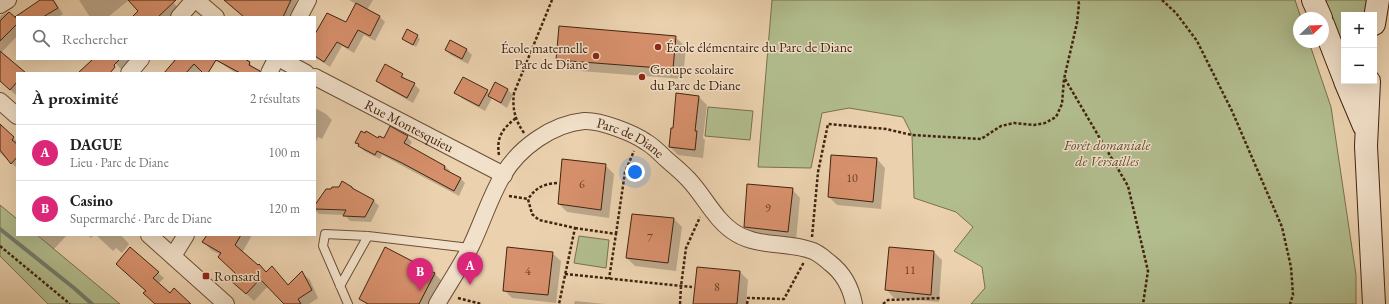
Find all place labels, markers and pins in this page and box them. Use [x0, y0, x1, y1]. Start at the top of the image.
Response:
place label: École élémentaire du Parc de Diane [666, 38, 853, 56]
place label: École maternelle Parc de Diane [501, 39, 589, 73]
marker: École élémentaire du Parc de Diane [653, 42, 663, 52]
marker: École maternelle Parc de Diane [591, 51, 601, 61]
place label: Groupe scolaire du Parc de Diane [650, 60, 741, 94]
marker: Groupe scolaire du Parc de Diane [637, 72, 647, 82]
pin: A [457, 252, 483, 285]
pin: B [407, 258, 433, 291]
place label: Ronsard [214, 267, 261, 285]
marker: Ronsard [201, 271, 211, 281]

